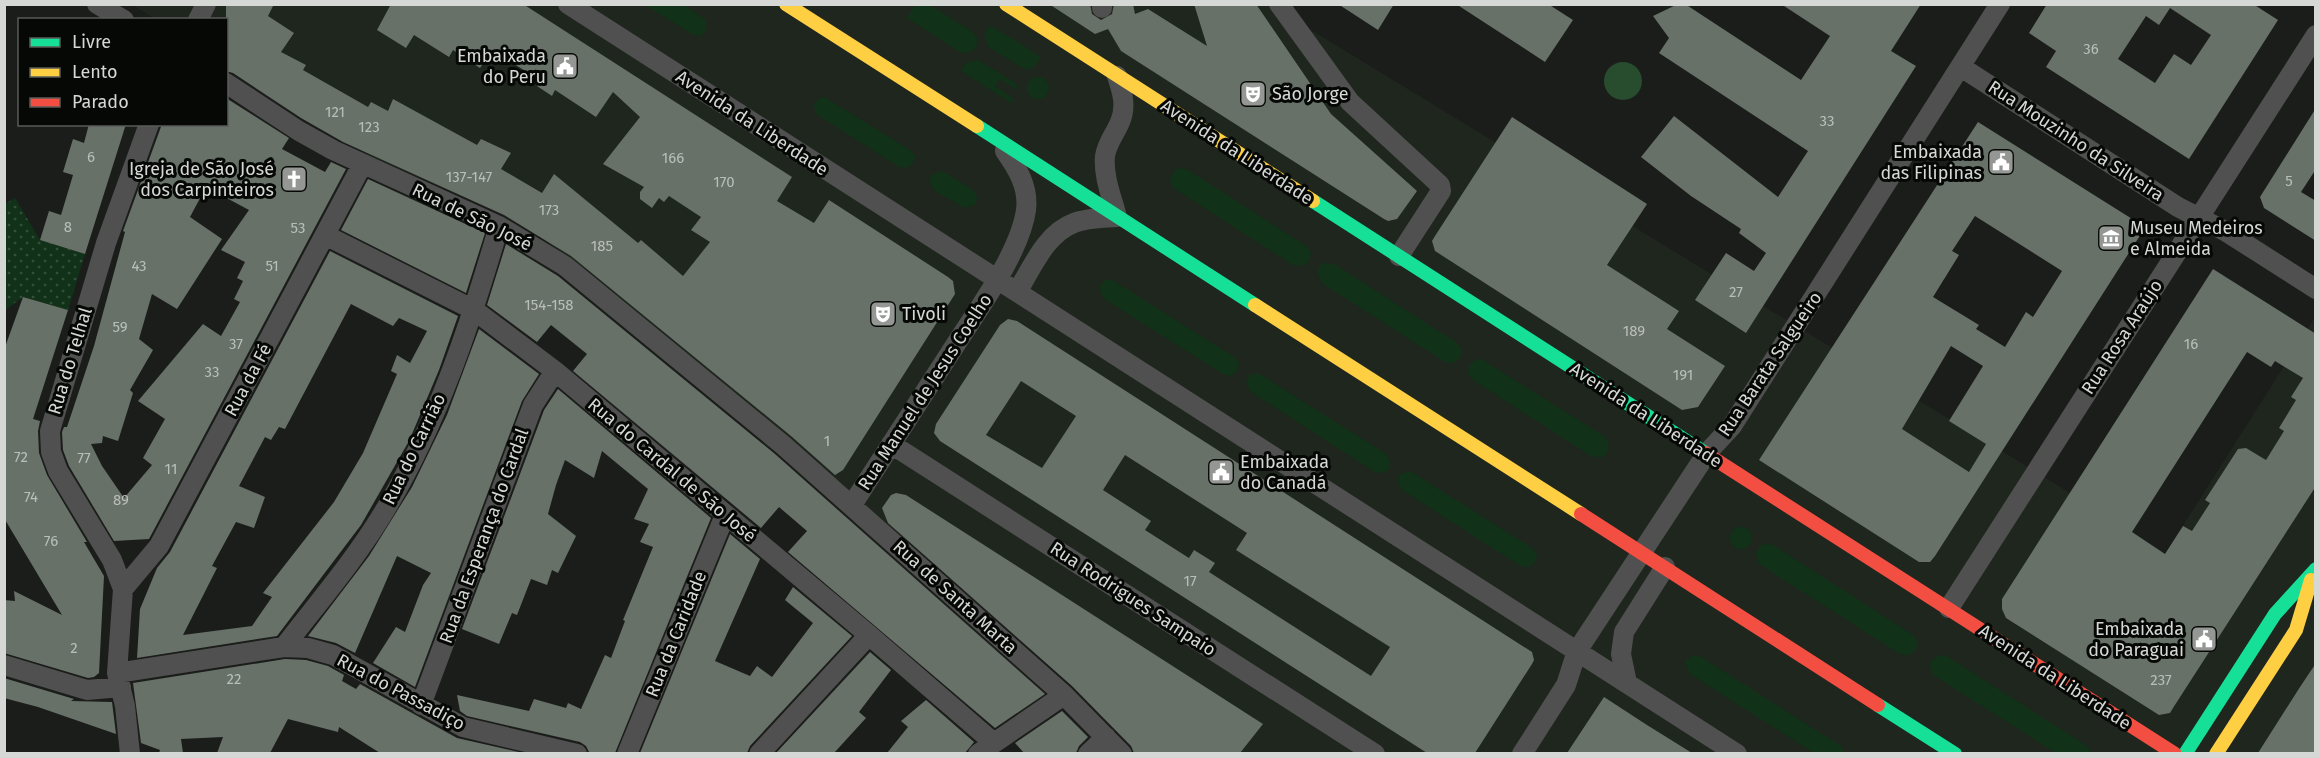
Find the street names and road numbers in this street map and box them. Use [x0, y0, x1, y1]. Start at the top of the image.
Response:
street label: Avenida da Liberdade [672, 66, 832, 180]
street label: Rua Mouzinho da Silveira [1984, 76, 2168, 206]
street label: Avenida da Liberdade [1157, 95, 1317, 209]
street label: Rua de São José [409, 179, 535, 255]
street label: Rua Rosa Araújo [2077, 276, 2167, 398]
street label: Rua Barata Salgueiro [1713, 287, 1827, 441]
street label: Rua Manuel de Jesus Coelho [853, 290, 997, 494]
street label: Rua do Telhal [43, 305, 97, 417]
street label: Rua da Fé [220, 340, 276, 420]
street label: Avenida da Liberdade [1566, 358, 1726, 472]
street label: Rua do Carrião [378, 390, 450, 508]
street label: Rua do Cardal de São José [583, 393, 761, 547]
street label: Rua da Esperança do Cardal [435, 426, 533, 646]
street label: Rua de Santa Marta [888, 536, 1022, 658]
street label: Rua Rodrigues Sampaio [1046, 537, 1220, 661]
street label: Rua da Caridade [641, 568, 711, 700]
street label: Avenida da Liberdade [1975, 620, 2135, 734]
street label: Rua do Passadiço [333, 649, 469, 735]

